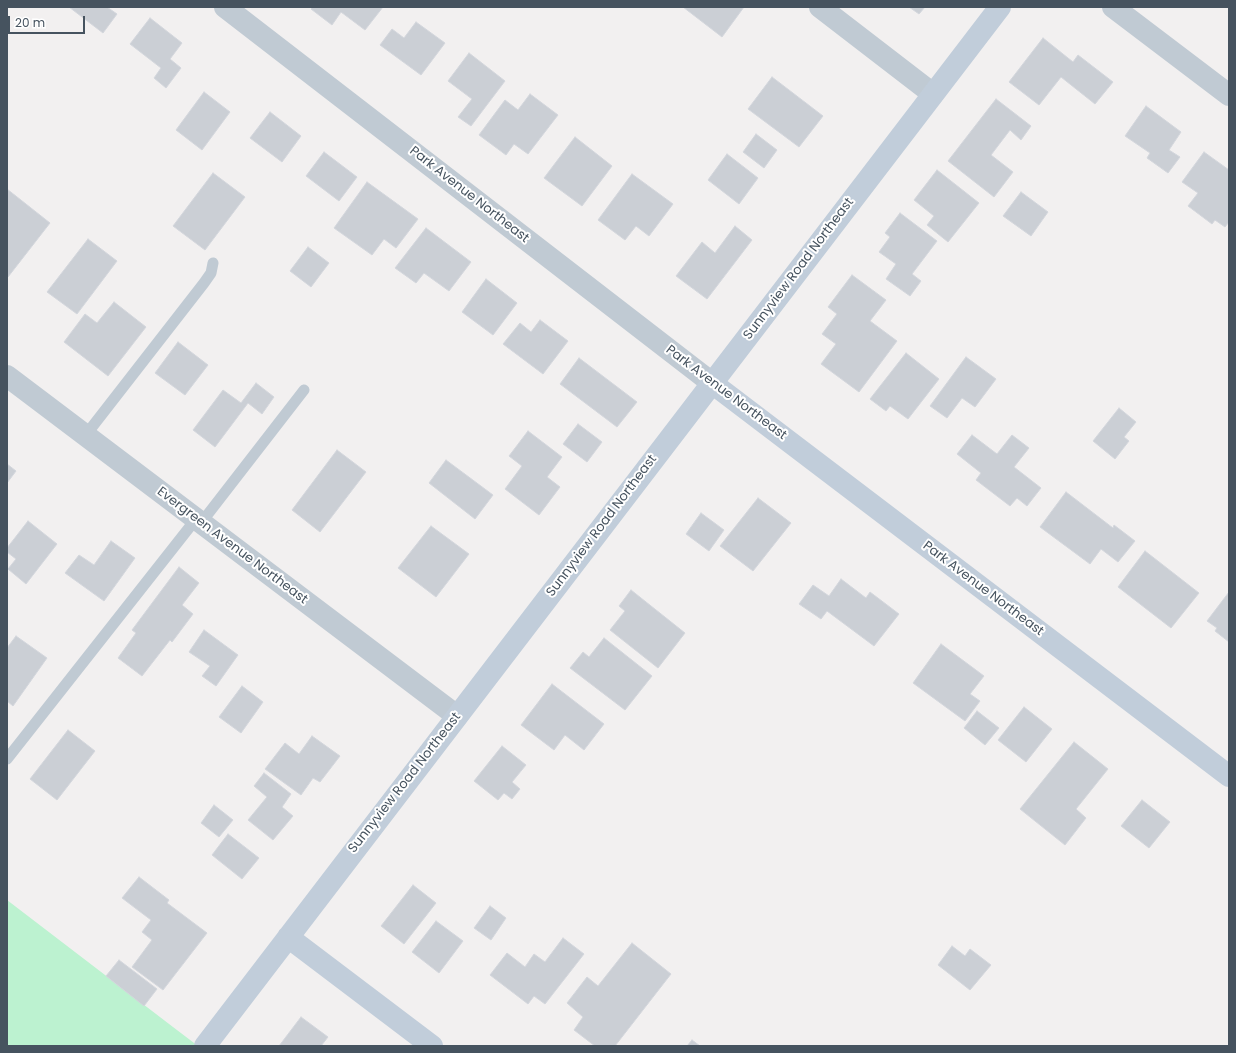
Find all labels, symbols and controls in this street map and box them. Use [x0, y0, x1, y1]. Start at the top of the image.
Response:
scale bar [10, 8, 87, 34]
text: 20 m [15, 14, 45, 31]
street label: Park Avenue Northeast [406, 143, 532, 247]
street label: Sunnyview Road Northeast [741, 195, 857, 343]
street label: Park Avenue Northeast [662, 342, 790, 444]
street label: Sunnyview Road Northeast [544, 452, 660, 600]
street label: Evergreen Avenue Northeast [154, 484, 310, 608]
street label: Park Avenue Northeast [919, 538, 1047, 640]
street label: Sunnyview Road Northeast [345, 710, 465, 856]

